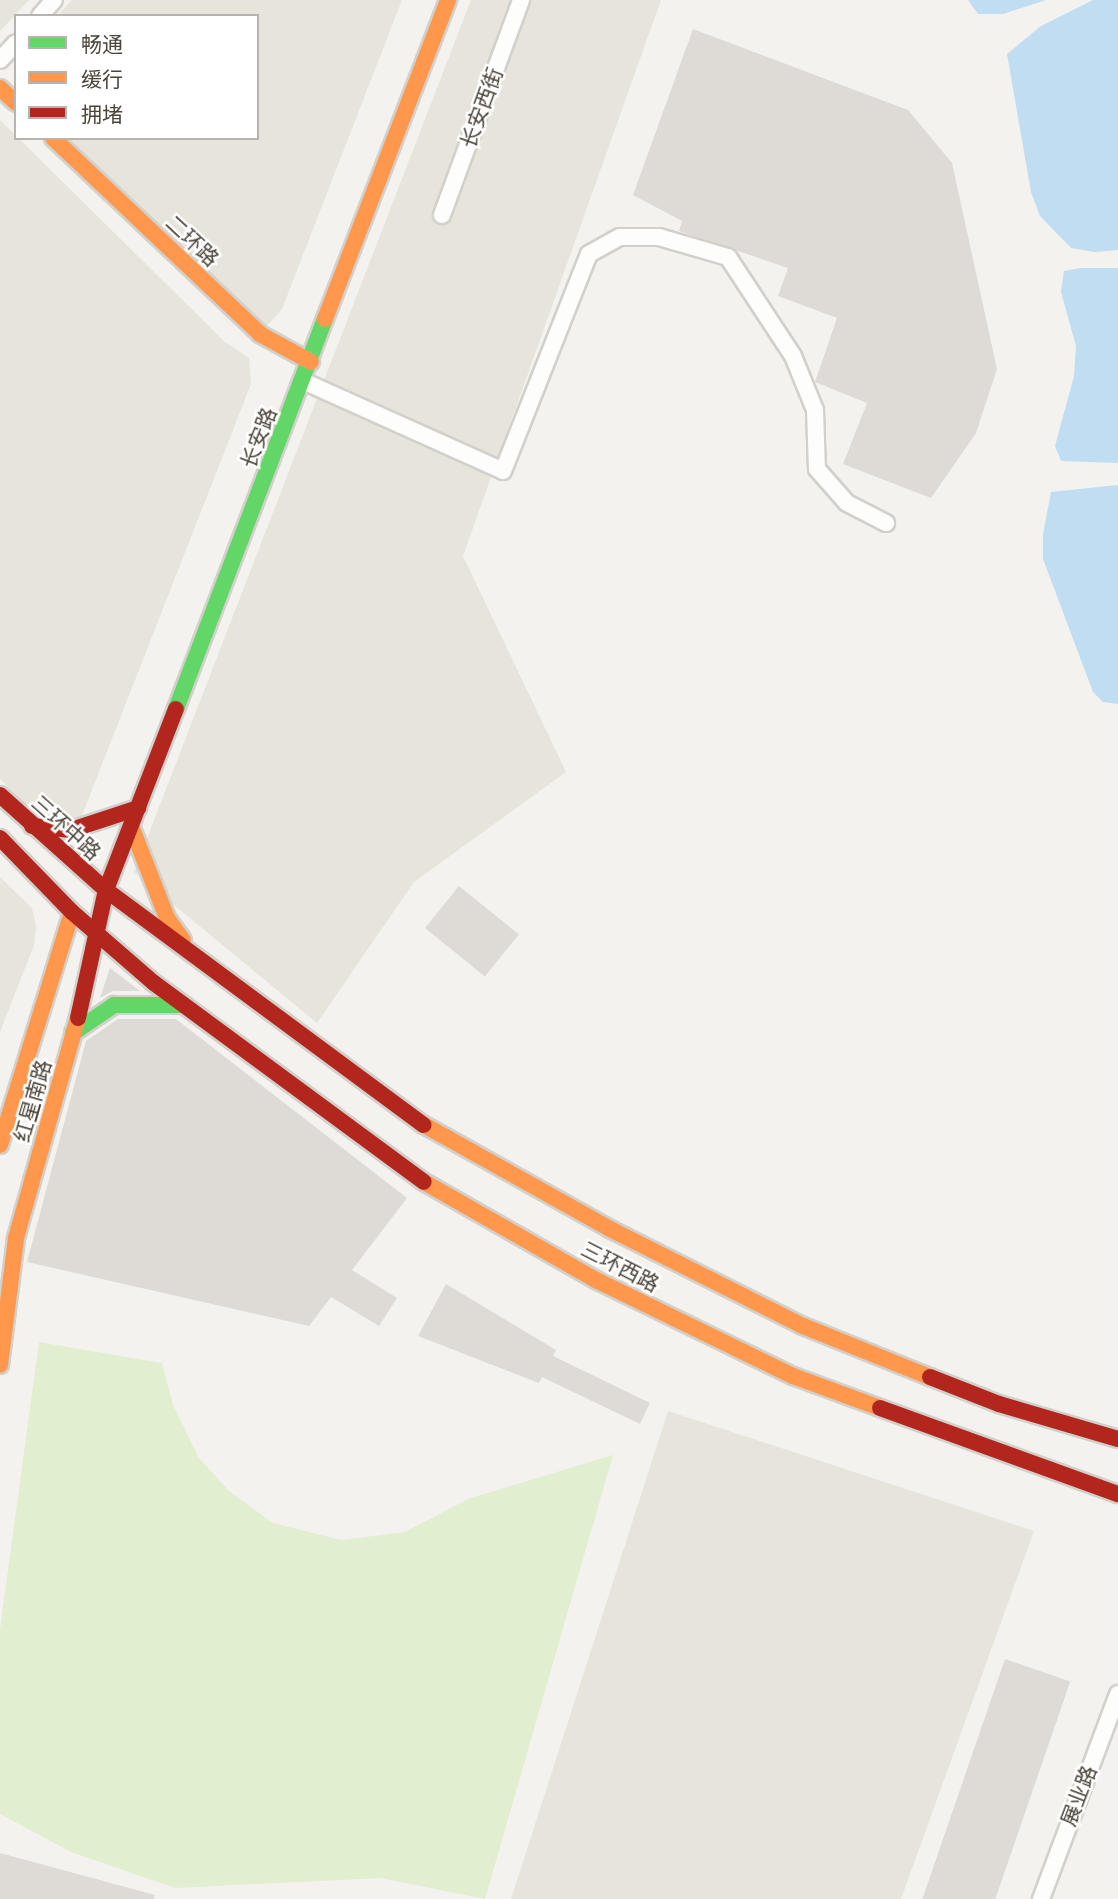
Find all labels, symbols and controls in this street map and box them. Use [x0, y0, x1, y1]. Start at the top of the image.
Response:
legend [14, 14, 259, 140]
text: 畅通 [81, 32, 123, 57]
street label: 长安西街 [456, 64, 508, 152]
text: 缓行 [81, 67, 123, 92]
text: 拥堵 [81, 102, 123, 127]
street label: 二环路 [160, 210, 224, 272]
street label: 长安路 [236, 404, 282, 472]
street label: 三环中路 [26, 791, 106, 865]
street label: 红星南路 [9, 1057, 57, 1145]
street label: 三环西路 [577, 1237, 663, 1297]
street label: 展业路 [1056, 1762, 1102, 1830]

